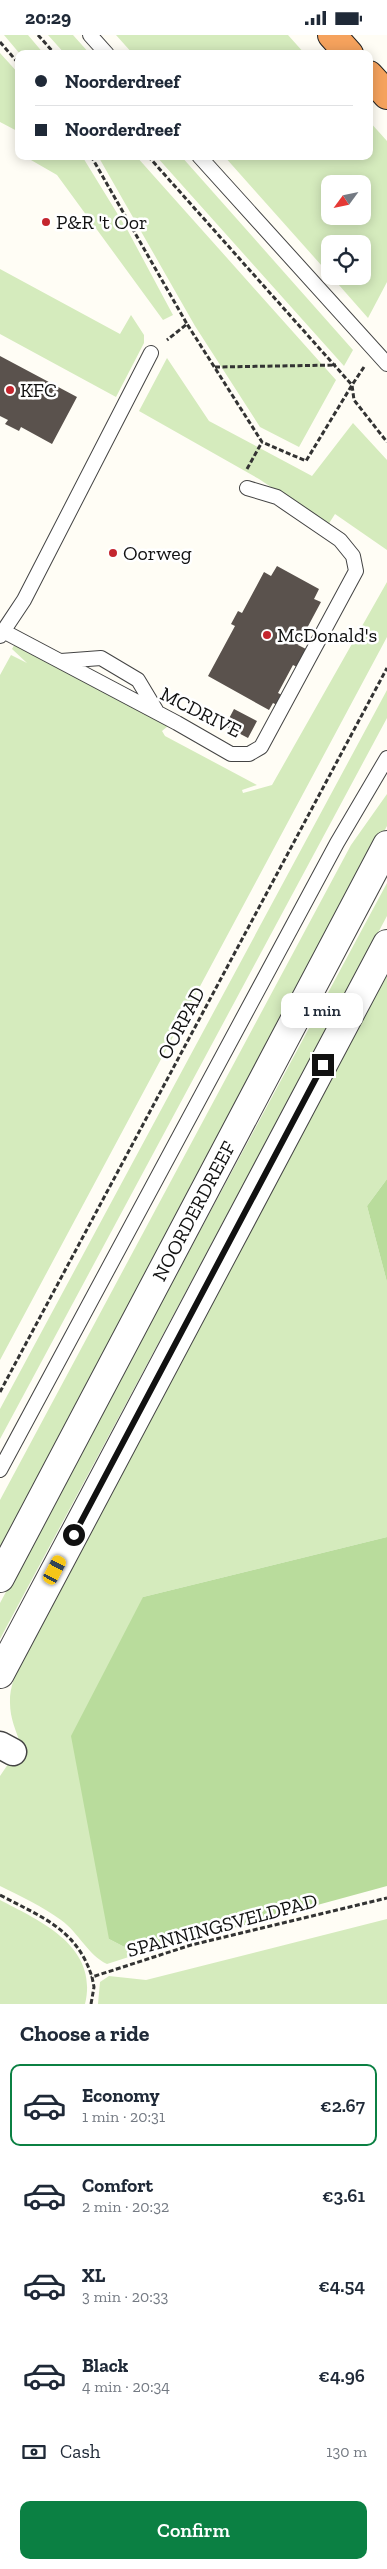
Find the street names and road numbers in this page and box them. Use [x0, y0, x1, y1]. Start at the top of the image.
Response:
street label: MCDRIVE [156, 681, 246, 743]
street label: OORPAD [152, 983, 210, 1063]
street label: NOORDERDREEF [147, 1137, 240, 1285]
street label: SPANNINGSVELDPAD [124, 1888, 320, 1962]

